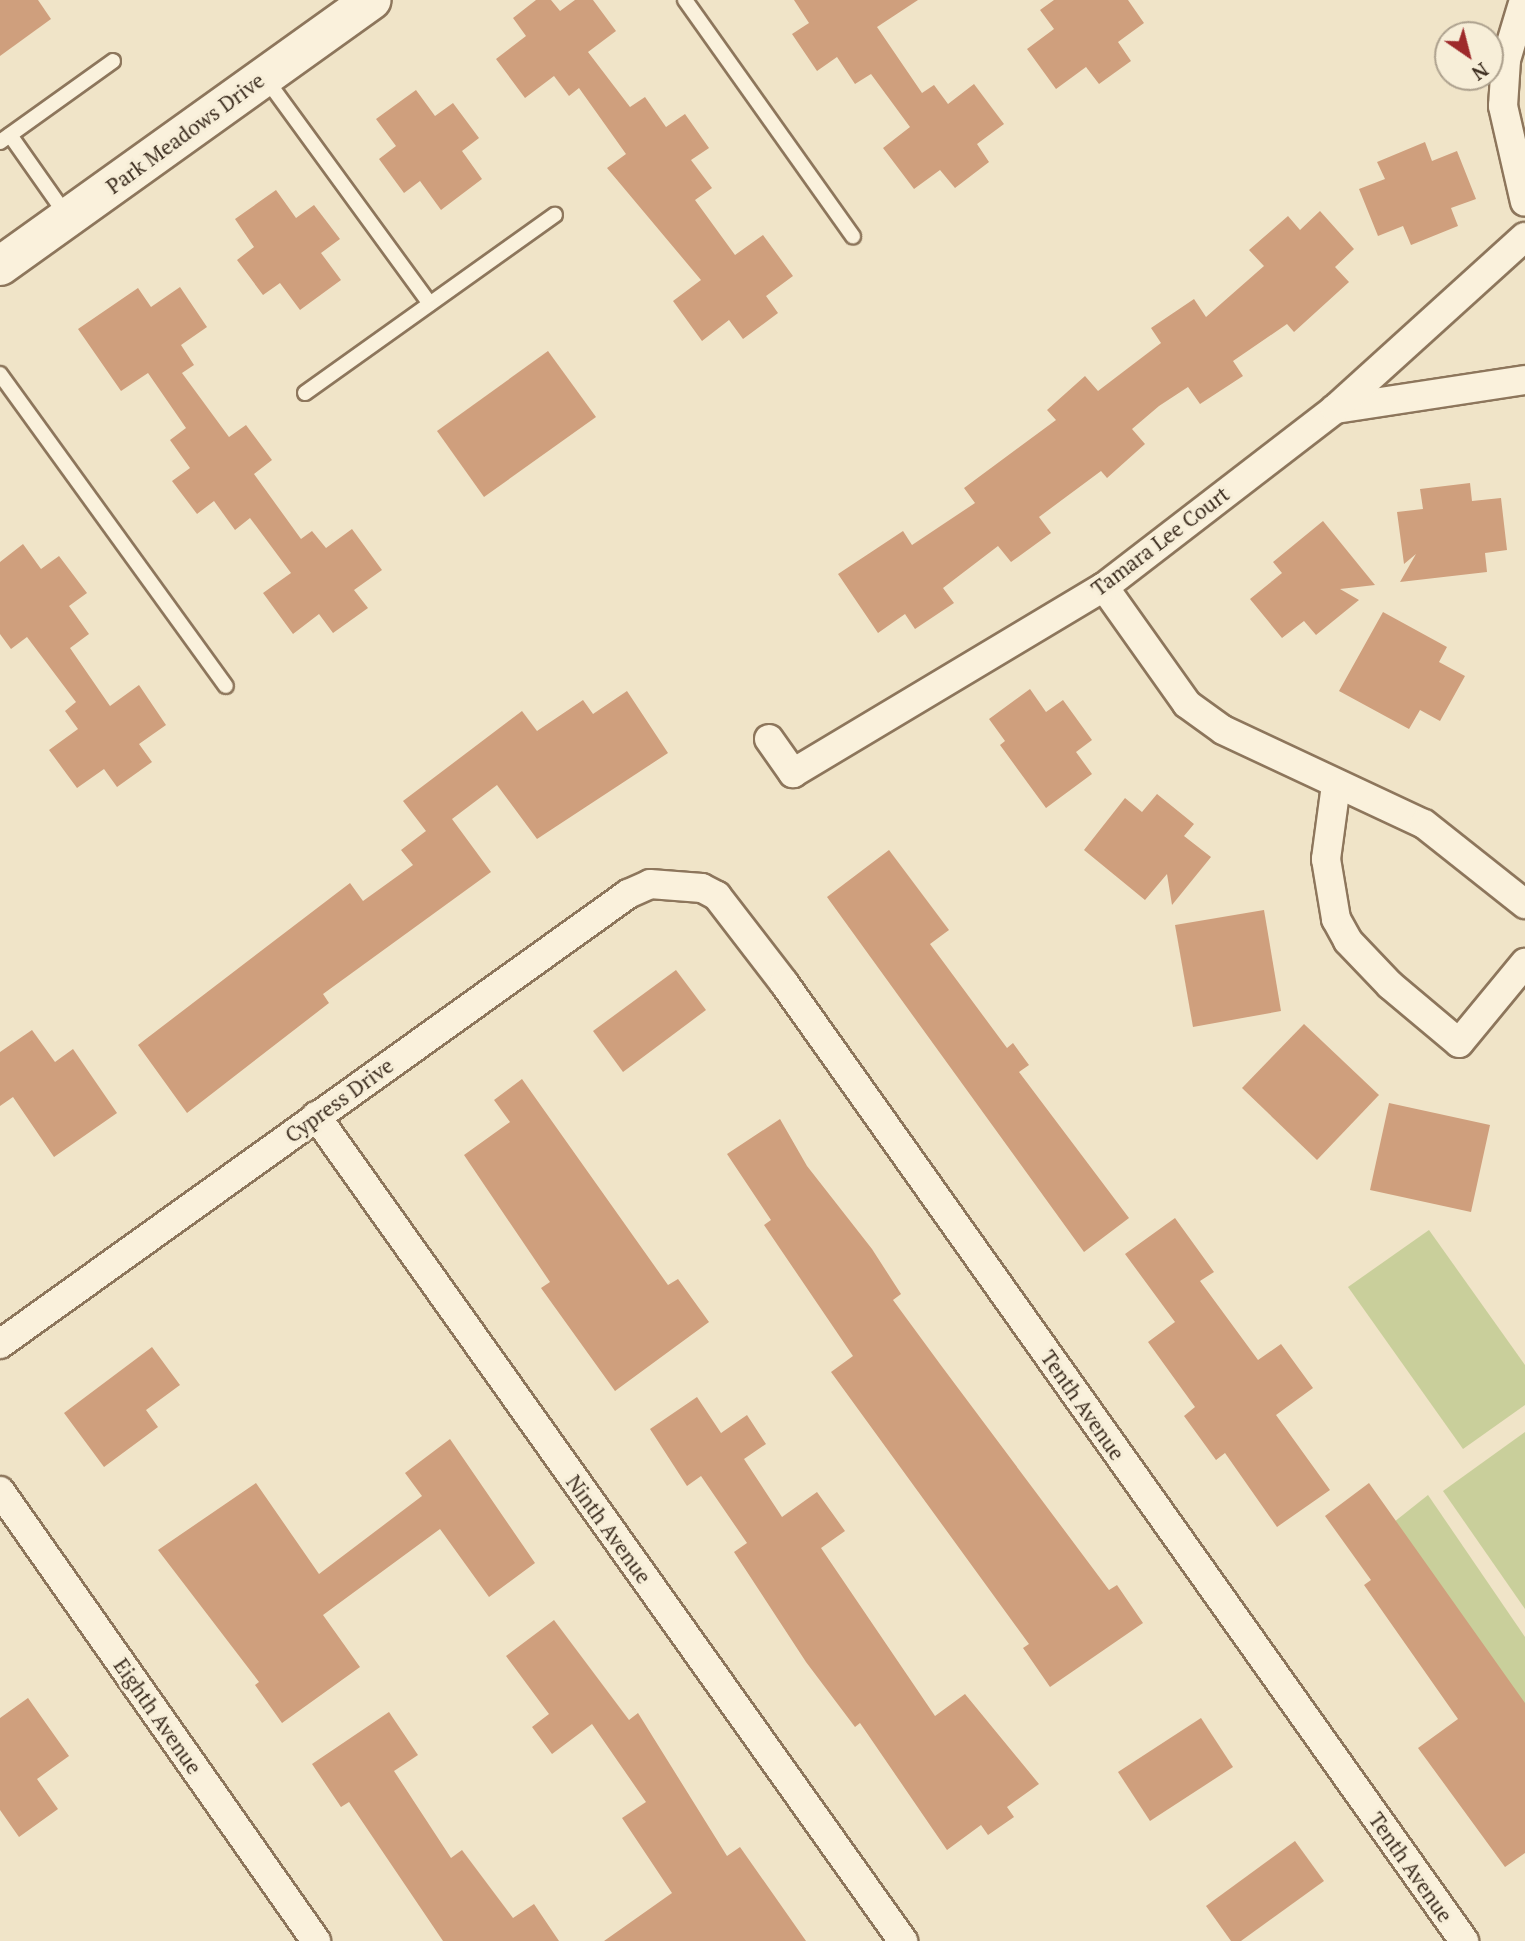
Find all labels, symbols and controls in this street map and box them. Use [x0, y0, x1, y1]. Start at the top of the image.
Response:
north arrow [1434, 21, 1504, 91]
text: N [1467, 58, 1493, 86]
street label: Park Meadows Drive [101, 67, 269, 199]
street label: Tamara Lee Court [1086, 481, 1234, 601]
street label: Cypress Drive [280, 1052, 398, 1148]
street label: Tenth Avenue [1036, 1345, 1130, 1465]
street label: Ninth Avenue [561, 1470, 657, 1588]
street label: Eighth Avenue [109, 1653, 207, 1779]
street label: Tenth Avenue [1364, 1807, 1458, 1927]

